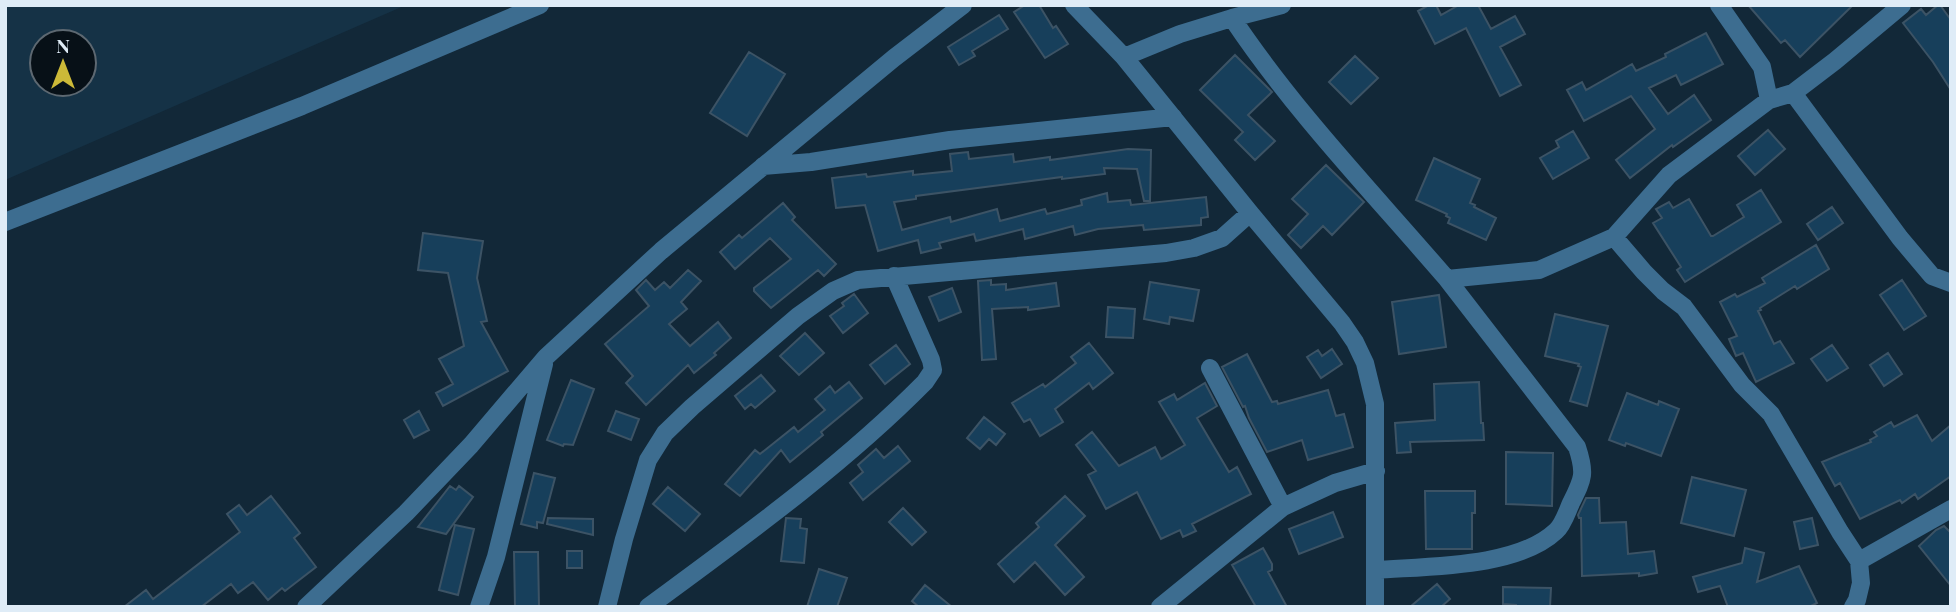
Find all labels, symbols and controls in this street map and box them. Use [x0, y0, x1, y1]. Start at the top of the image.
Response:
north arrow [28, 28, 98, 98]
text: N [56, 32, 70, 58]

